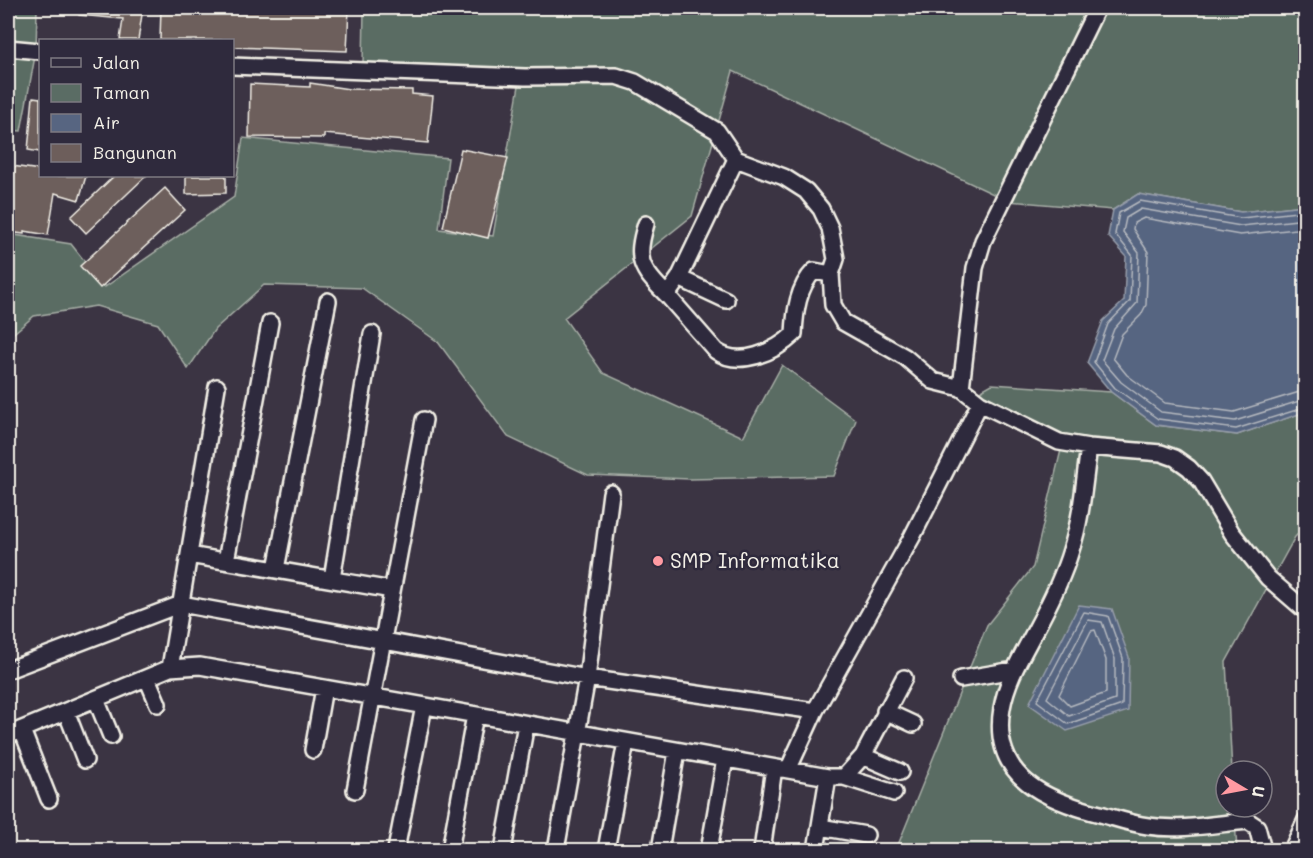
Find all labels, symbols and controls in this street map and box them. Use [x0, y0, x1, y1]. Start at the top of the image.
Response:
legend [39, 39, 234, 177]
text: Jalan [93, 50, 140, 74]
text: Taman [93, 80, 150, 104]
text: Air [93, 110, 120, 134]
text: Bangunan [93, 140, 177, 164]
place label: SMP Informatika [670, 546, 840, 573]
marker: SMP Informatika [651, 554, 665, 568]
north arrow [1214, 759, 1274, 819]
text: U [1248, 784, 1271, 799]

